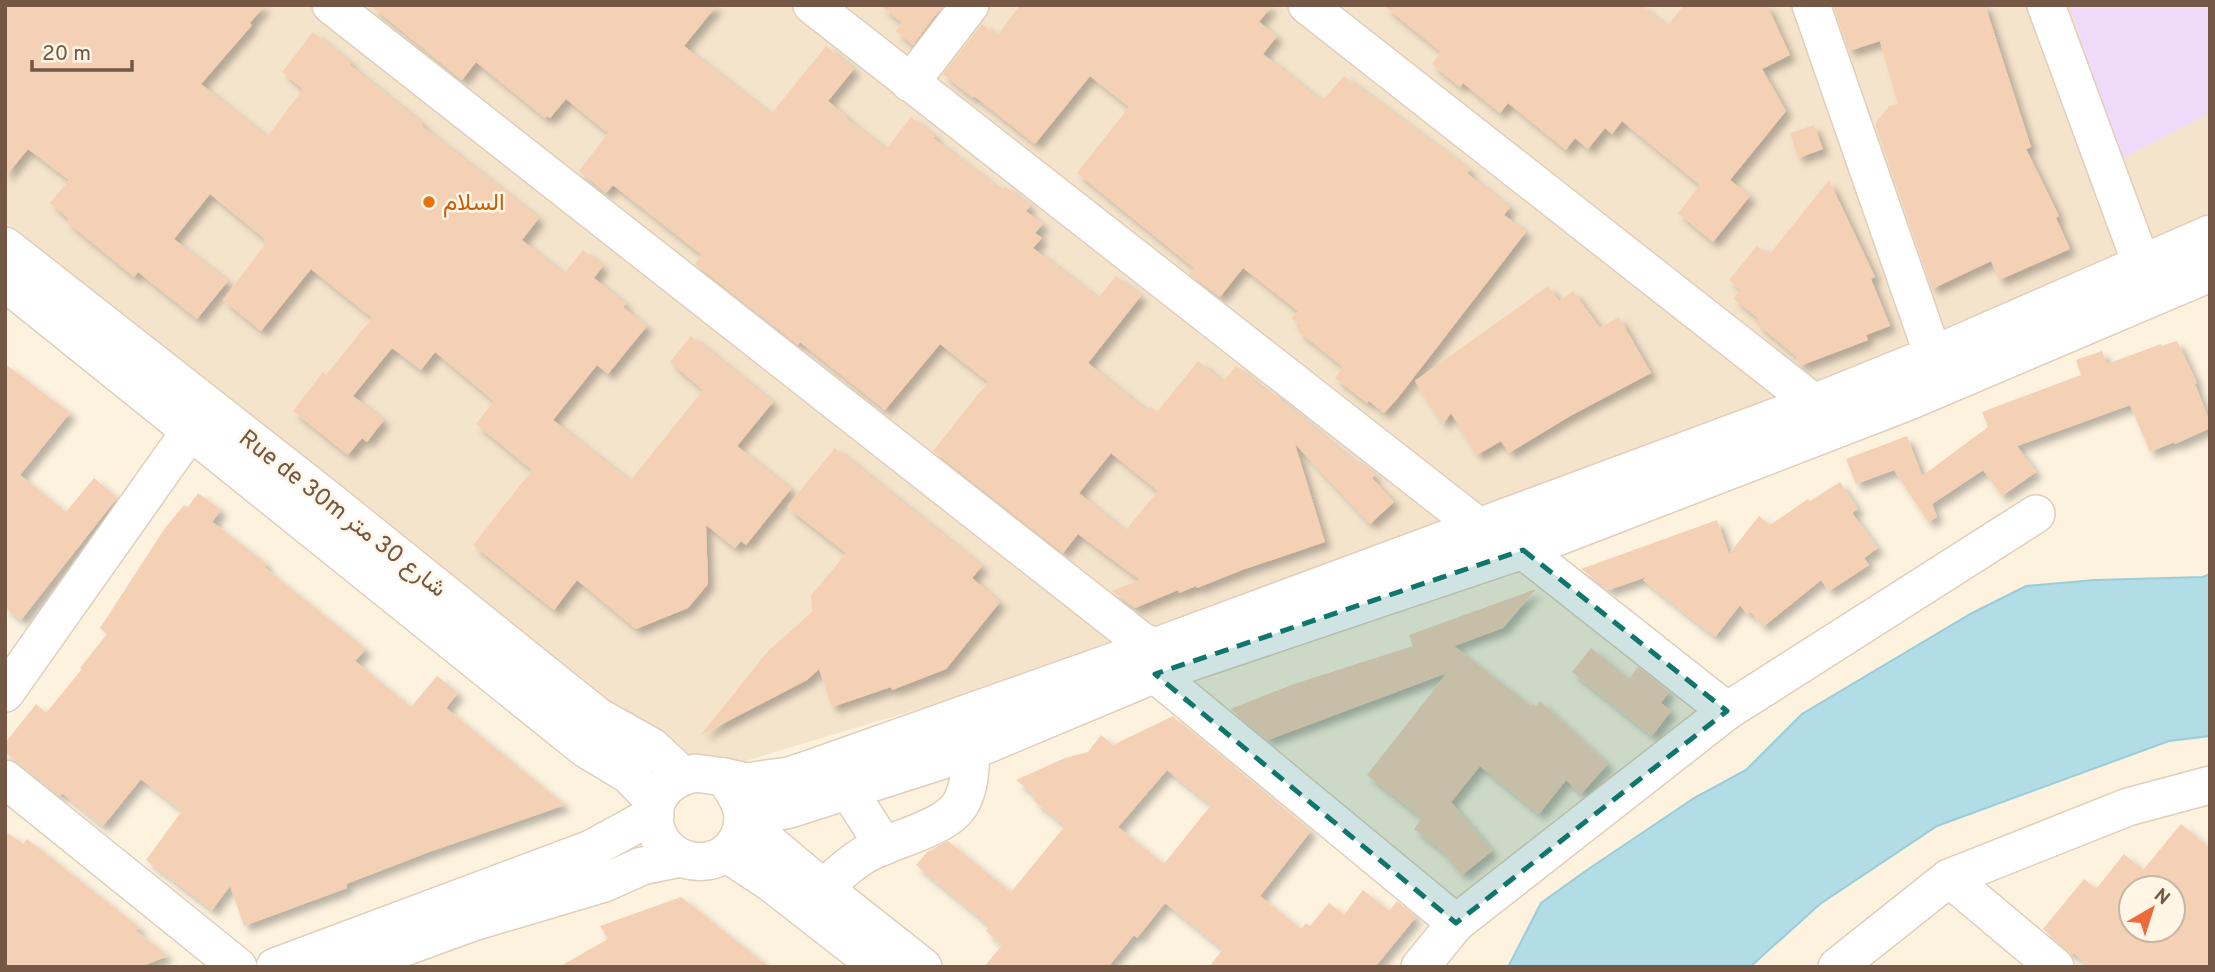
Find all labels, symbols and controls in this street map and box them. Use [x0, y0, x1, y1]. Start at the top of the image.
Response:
scale bar [32, 28, 131, 72]
text: 20 m [42, 41, 91, 68]
place label: السلام [443, 189, 504, 219]
marker: السلام [421, 194, 437, 210]
street label: Rue de 30m شارع 30 متر [232, 424, 451, 605]
north arrow [2117, 874, 2187, 944]
text: N [2149, 884, 2174, 911]

